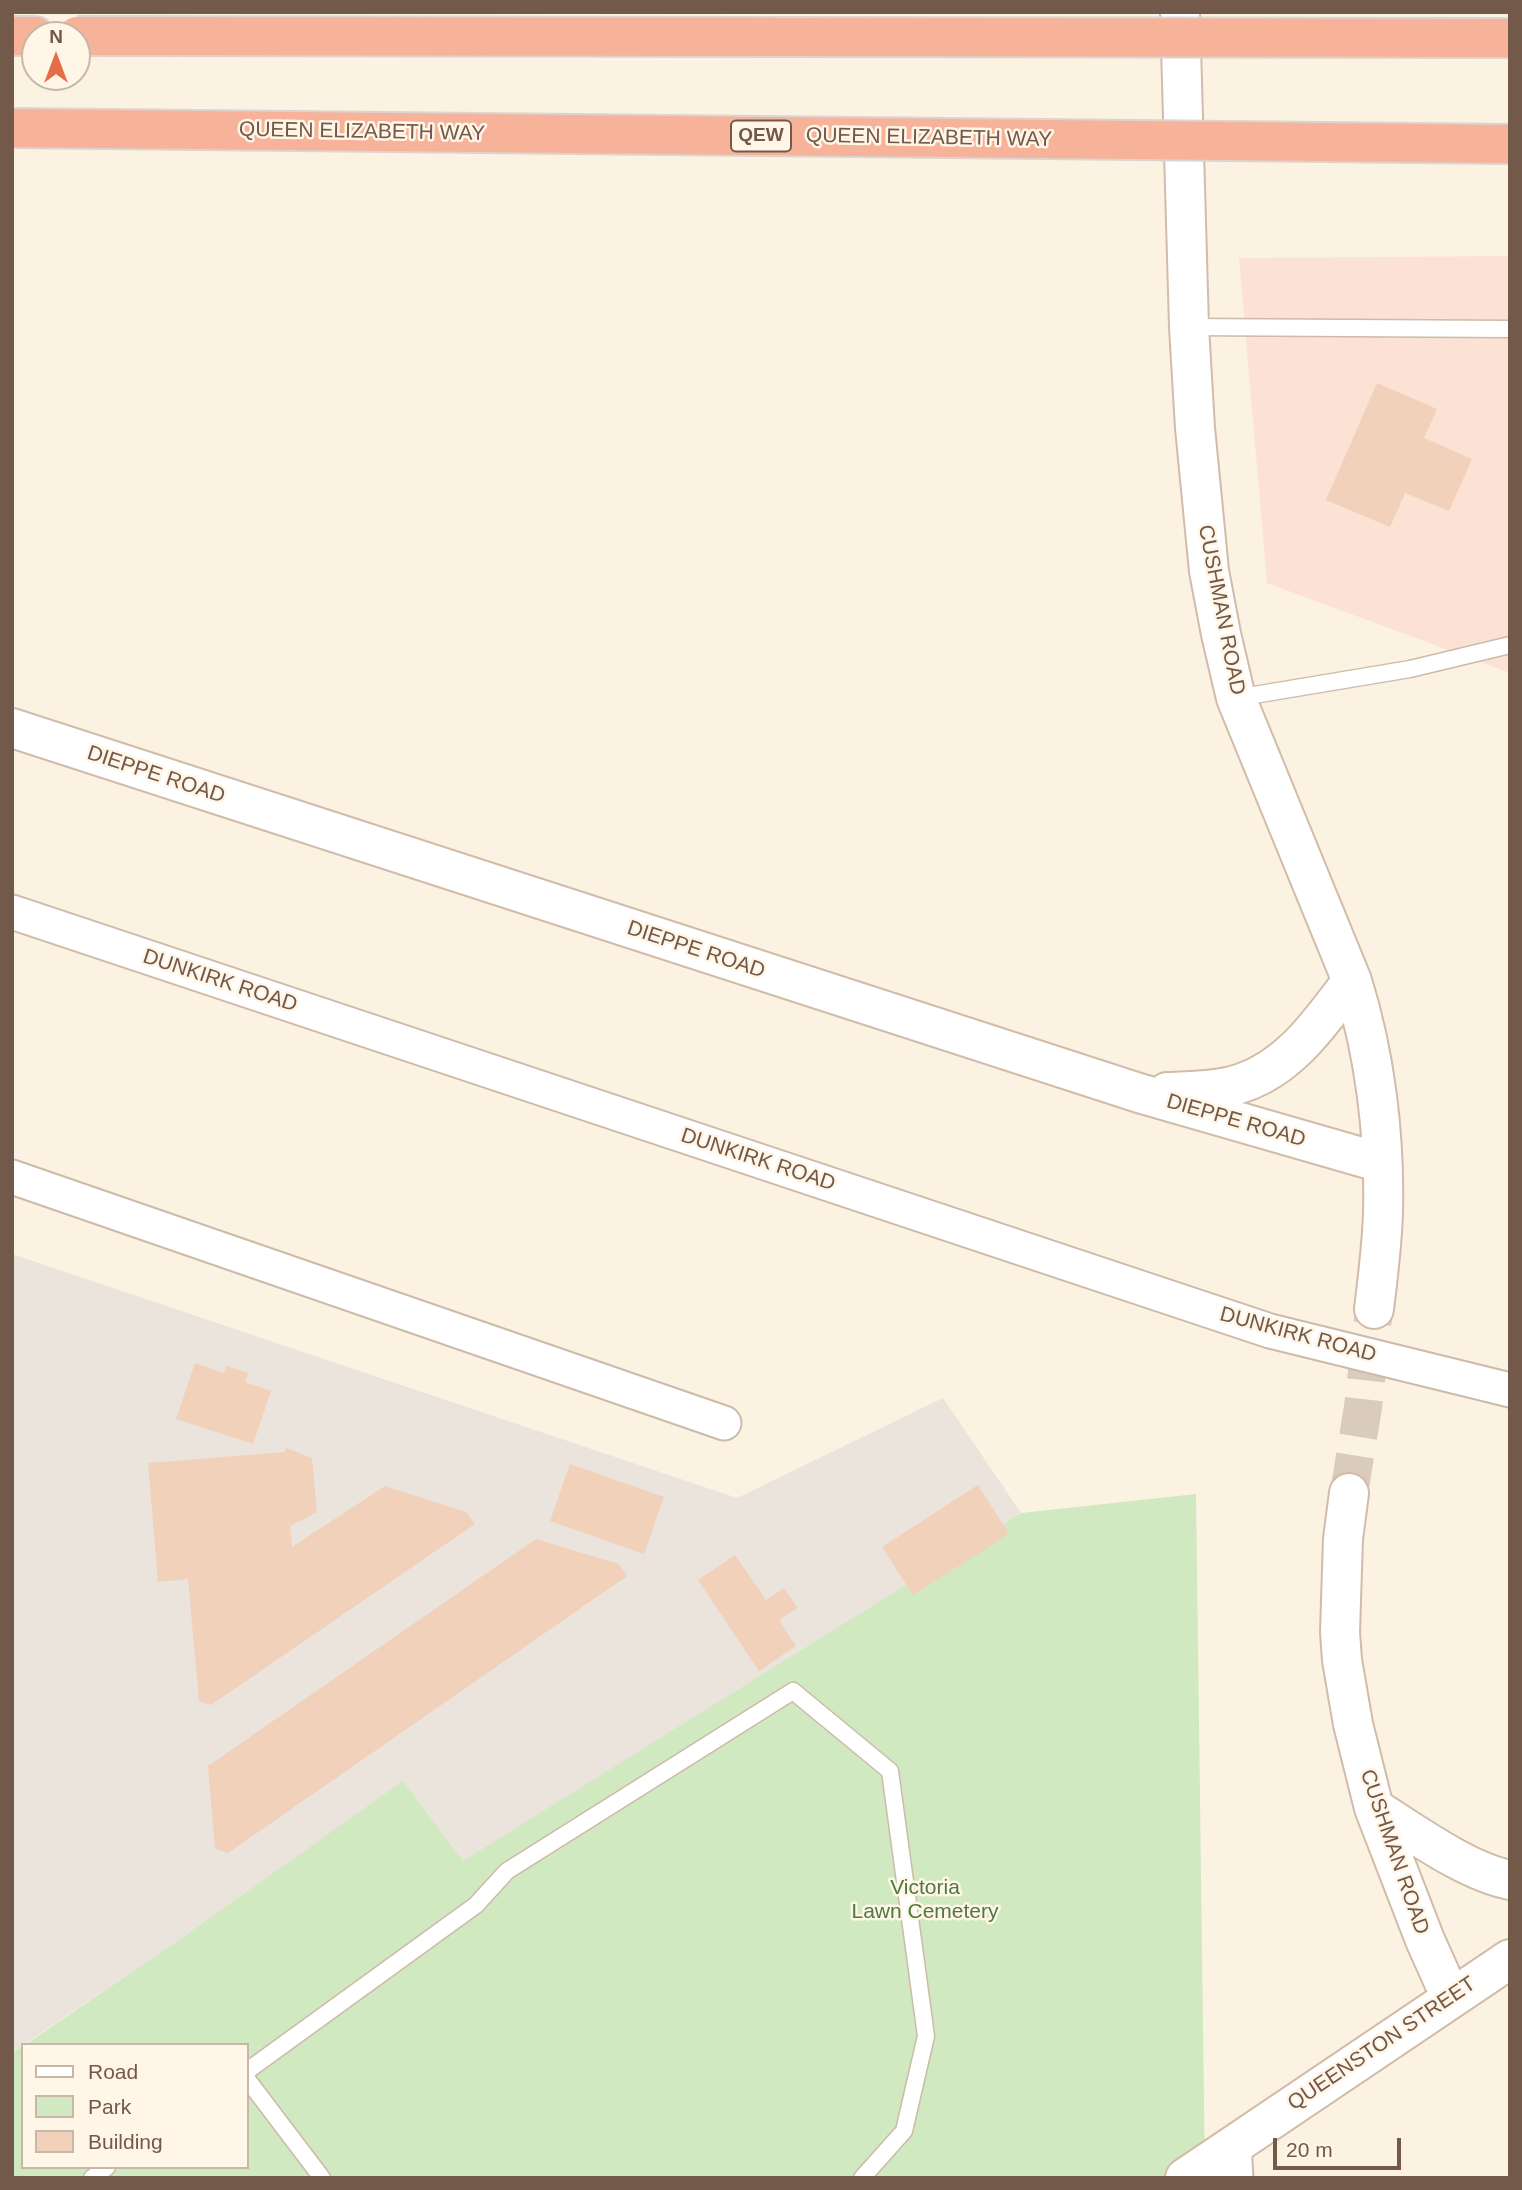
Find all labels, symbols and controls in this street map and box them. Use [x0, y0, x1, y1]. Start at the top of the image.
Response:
north arrow [21, 21, 91, 91]
text: N [49, 26, 63, 47]
street label: QUEEN ELIZABETH WAY [239, 117, 485, 147]
road number: QEW [731, 120, 791, 152]
street label: QUEEN ELIZABETH WAY [806, 123, 1052, 153]
street label: CUSHMAN ROAD [1192, 523, 1250, 697]
street label: DIEPPE ROAD [84, 741, 228, 809]
street label: DIEPPE ROAD [624, 916, 768, 984]
street label: DUNKIRK ROAD [140, 944, 300, 1018]
street label: DIEPPE ROAD [1164, 1089, 1308, 1153]
street label: DUNKIRK ROAD [678, 1123, 838, 1197]
street label: DUNKIRK ROAD [1217, 1302, 1379, 1368]
street label: CUSHMAN ROAD [1354, 1766, 1434, 1938]
park label: Victoria Lawn Cemetery [851, 1875, 999, 1925]
street label: QUEENSTON STREET [1283, 1972, 1481, 2116]
legend [21, 2043, 248, 2169]
text: Road [88, 2060, 138, 2083]
text: Park [88, 2095, 131, 2118]
scale bar [1277, 2124, 1405, 2168]
text: Building [88, 2130, 163, 2153]
text: 20 m [1286, 2138, 1333, 2161]

